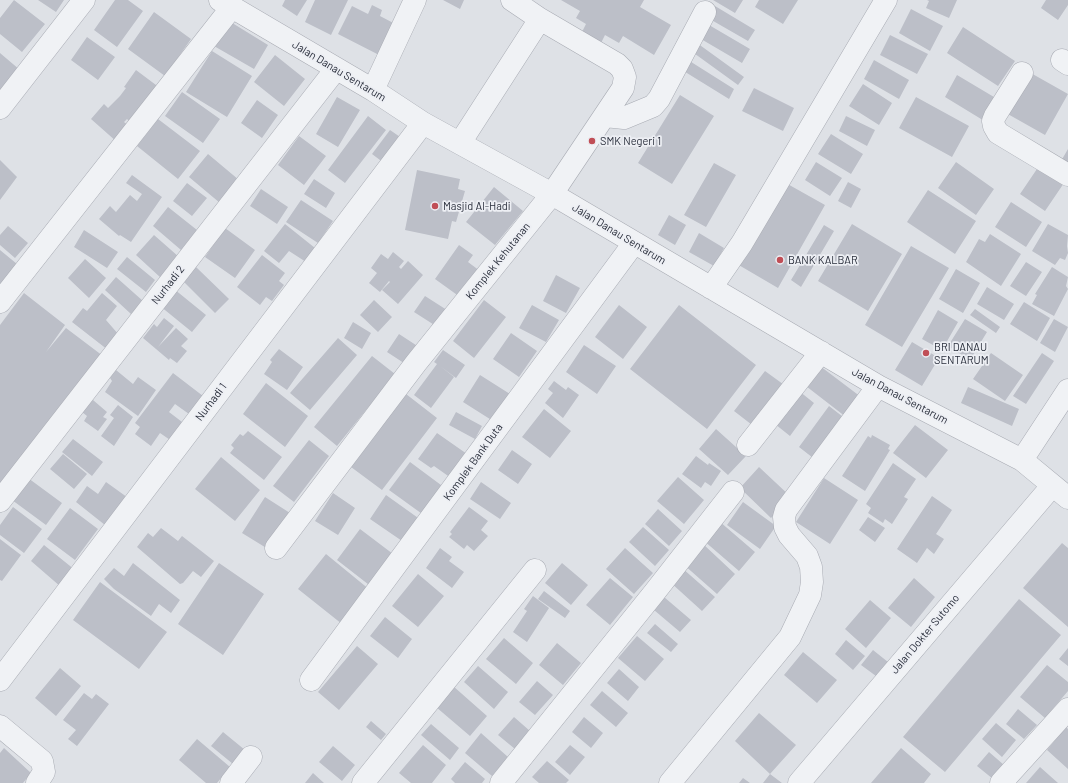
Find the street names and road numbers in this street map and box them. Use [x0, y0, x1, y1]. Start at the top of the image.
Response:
street label: Jalan Danau Sentarum [290, 38, 388, 104]
street label: Jalan Danau Sentarum [570, 201, 668, 267]
street label: Komplek Kehutanan [463, 220, 533, 302]
street label: Nurhadi 2 [149, 263, 187, 307]
street label: Jalan Danau Sentarum [850, 365, 950, 427]
street label: Nurhadi 1 [193, 381, 229, 423]
street label: Komplek Bank Duta [441, 421, 505, 503]
street label: Jalan Dokter Sutomo [888, 592, 962, 676]

